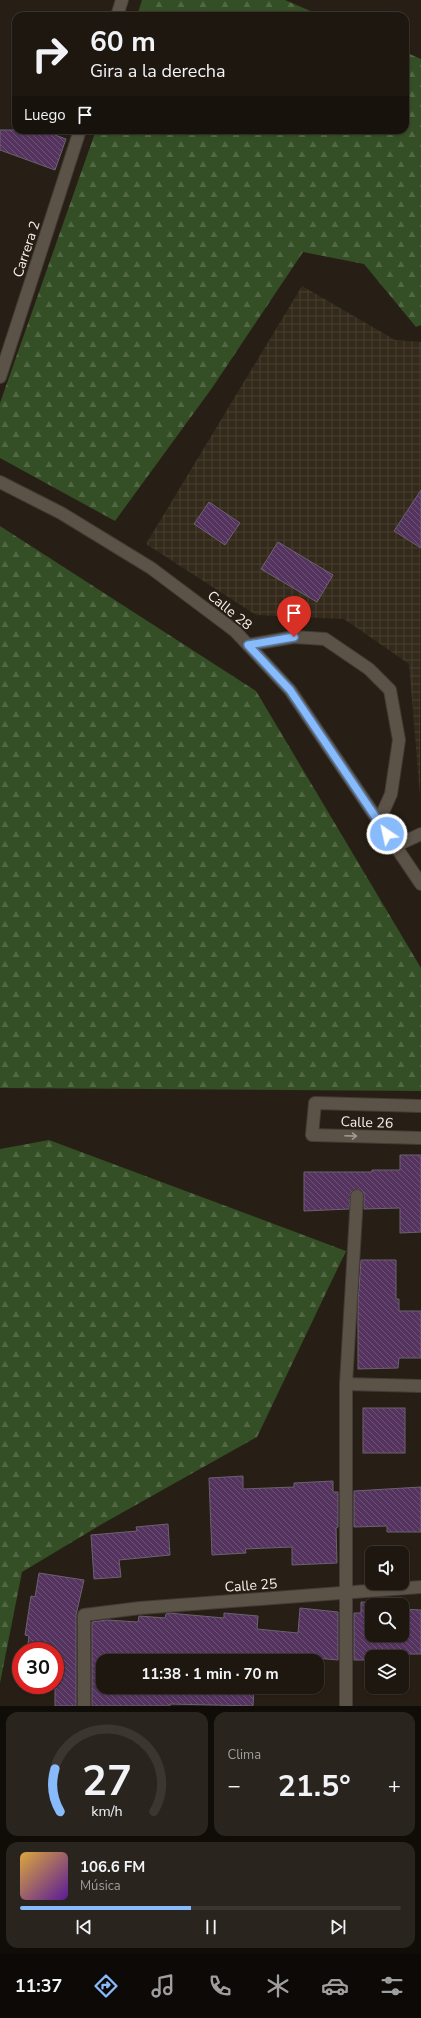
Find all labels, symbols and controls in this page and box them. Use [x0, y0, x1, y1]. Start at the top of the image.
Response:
text: 60 m [90, 23, 156, 61]
icon: right [24, 28, 76, 80]
text: Gira a la derecha [90, 59, 226, 83]
icon: arrive [74, 104, 96, 126]
text: Luego [24, 105, 66, 125]
street label: Carrera 2 [8, 218, 45, 280]
street label: Calle 28 [203, 586, 256, 634]
pin [277, 596, 311, 637]
icon: arrive [283, 602, 305, 624]
position arrow [366, 813, 408, 855]
street label: Calle 26 [340, 1112, 394, 1133]
one-way arrow [344, 1132, 357, 1140]
map controls [365, 1546, 409, 1694]
button: sound [365, 1546, 409, 1590]
street label: Calle 25 [224, 1574, 278, 1597]
button: search [365, 1598, 409, 1642]
speed limit sign: 30 [12, 1642, 64, 1694]
button: layers [365, 1650, 409, 1694]
text: 11:38 · 1 min · 70 m [141, 1664, 279, 1684]
text: Clima [228, 1746, 261, 1764]
text: 27 [82, 1753, 132, 1810]
text: 21.5° [278, 1766, 351, 1807]
text: − [228, 1771, 241, 1801]
text: + [388, 1771, 401, 1801]
text: km/h [91, 1802, 122, 1821]
text: 106.6 FM [80, 1857, 145, 1877]
text: Música [80, 1877, 121, 1895]
icon: previous [73, 1916, 95, 1938]
icon: pause [200, 1916, 222, 1938]
icon: next [327, 1916, 349, 1938]
icon: directions [92, 1972, 120, 2000]
icon: music [149, 1972, 177, 2000]
icon: phone [206, 1972, 234, 2000]
icon: climate [264, 1972, 292, 2000]
icon: car [321, 1972, 349, 2000]
icon: filters [378, 1972, 406, 2000]
text: 11:37 [15, 1974, 62, 1998]

